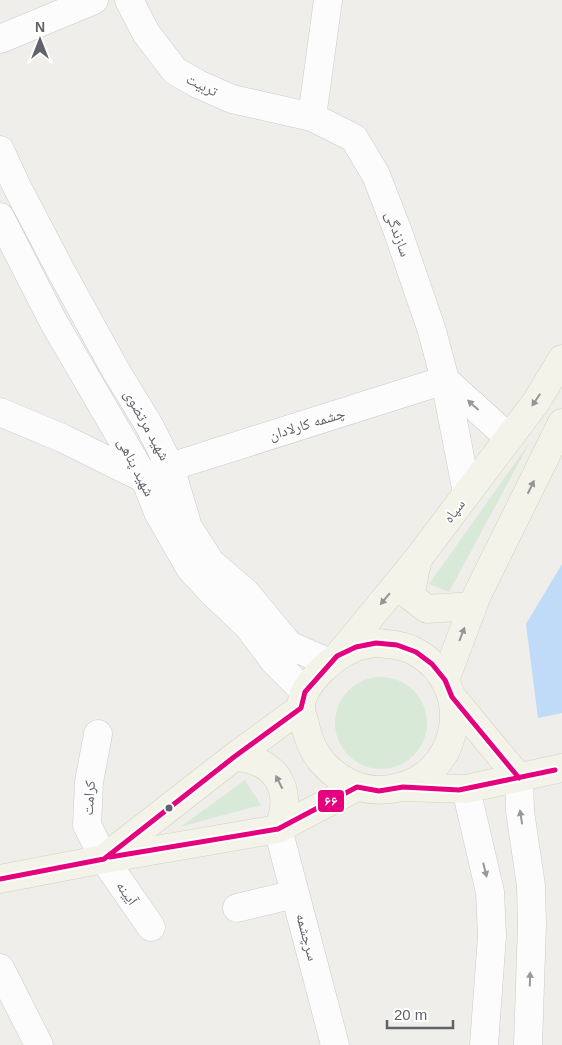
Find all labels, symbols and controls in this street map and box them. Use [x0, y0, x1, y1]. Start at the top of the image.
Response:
north arrow [15, 15, 65, 65]
text: N [35, 19, 45, 35]
street label: تربیت [183, 70, 221, 101]
street label: سازندگی [381, 209, 415, 260]
street label: شهيد مرتضوی [119, 386, 174, 464]
one-way arrow [531, 394, 541, 407]
one-way arrow [467, 399, 479, 411]
street label: چشمه کارلادان [267, 404, 348, 445]
street label: شهید پناهی [113, 435, 158, 500]
one-way arrow [527, 480, 535, 494]
street label: سپاه [439, 495, 469, 527]
one-way arrow [379, 592, 390, 605]
one-way arrow [459, 627, 466, 642]
one-way arrow [275, 775, 283, 790]
street label: کرامت [79, 780, 99, 816]
line badge: ۶۶ [317, 789, 345, 813]
text: ۶۶ [324, 793, 338, 809]
unlabelled marker [164, 803, 174, 813]
one-way arrow [517, 809, 525, 825]
one-way arrow [481, 863, 489, 878]
street label: آیینه [113, 877, 142, 909]
street label: سرچشمه [292, 911, 322, 963]
one-way arrow [527, 971, 535, 987]
scale bar [387, 998, 453, 1030]
text: 20 m [394, 1006, 427, 1023]

